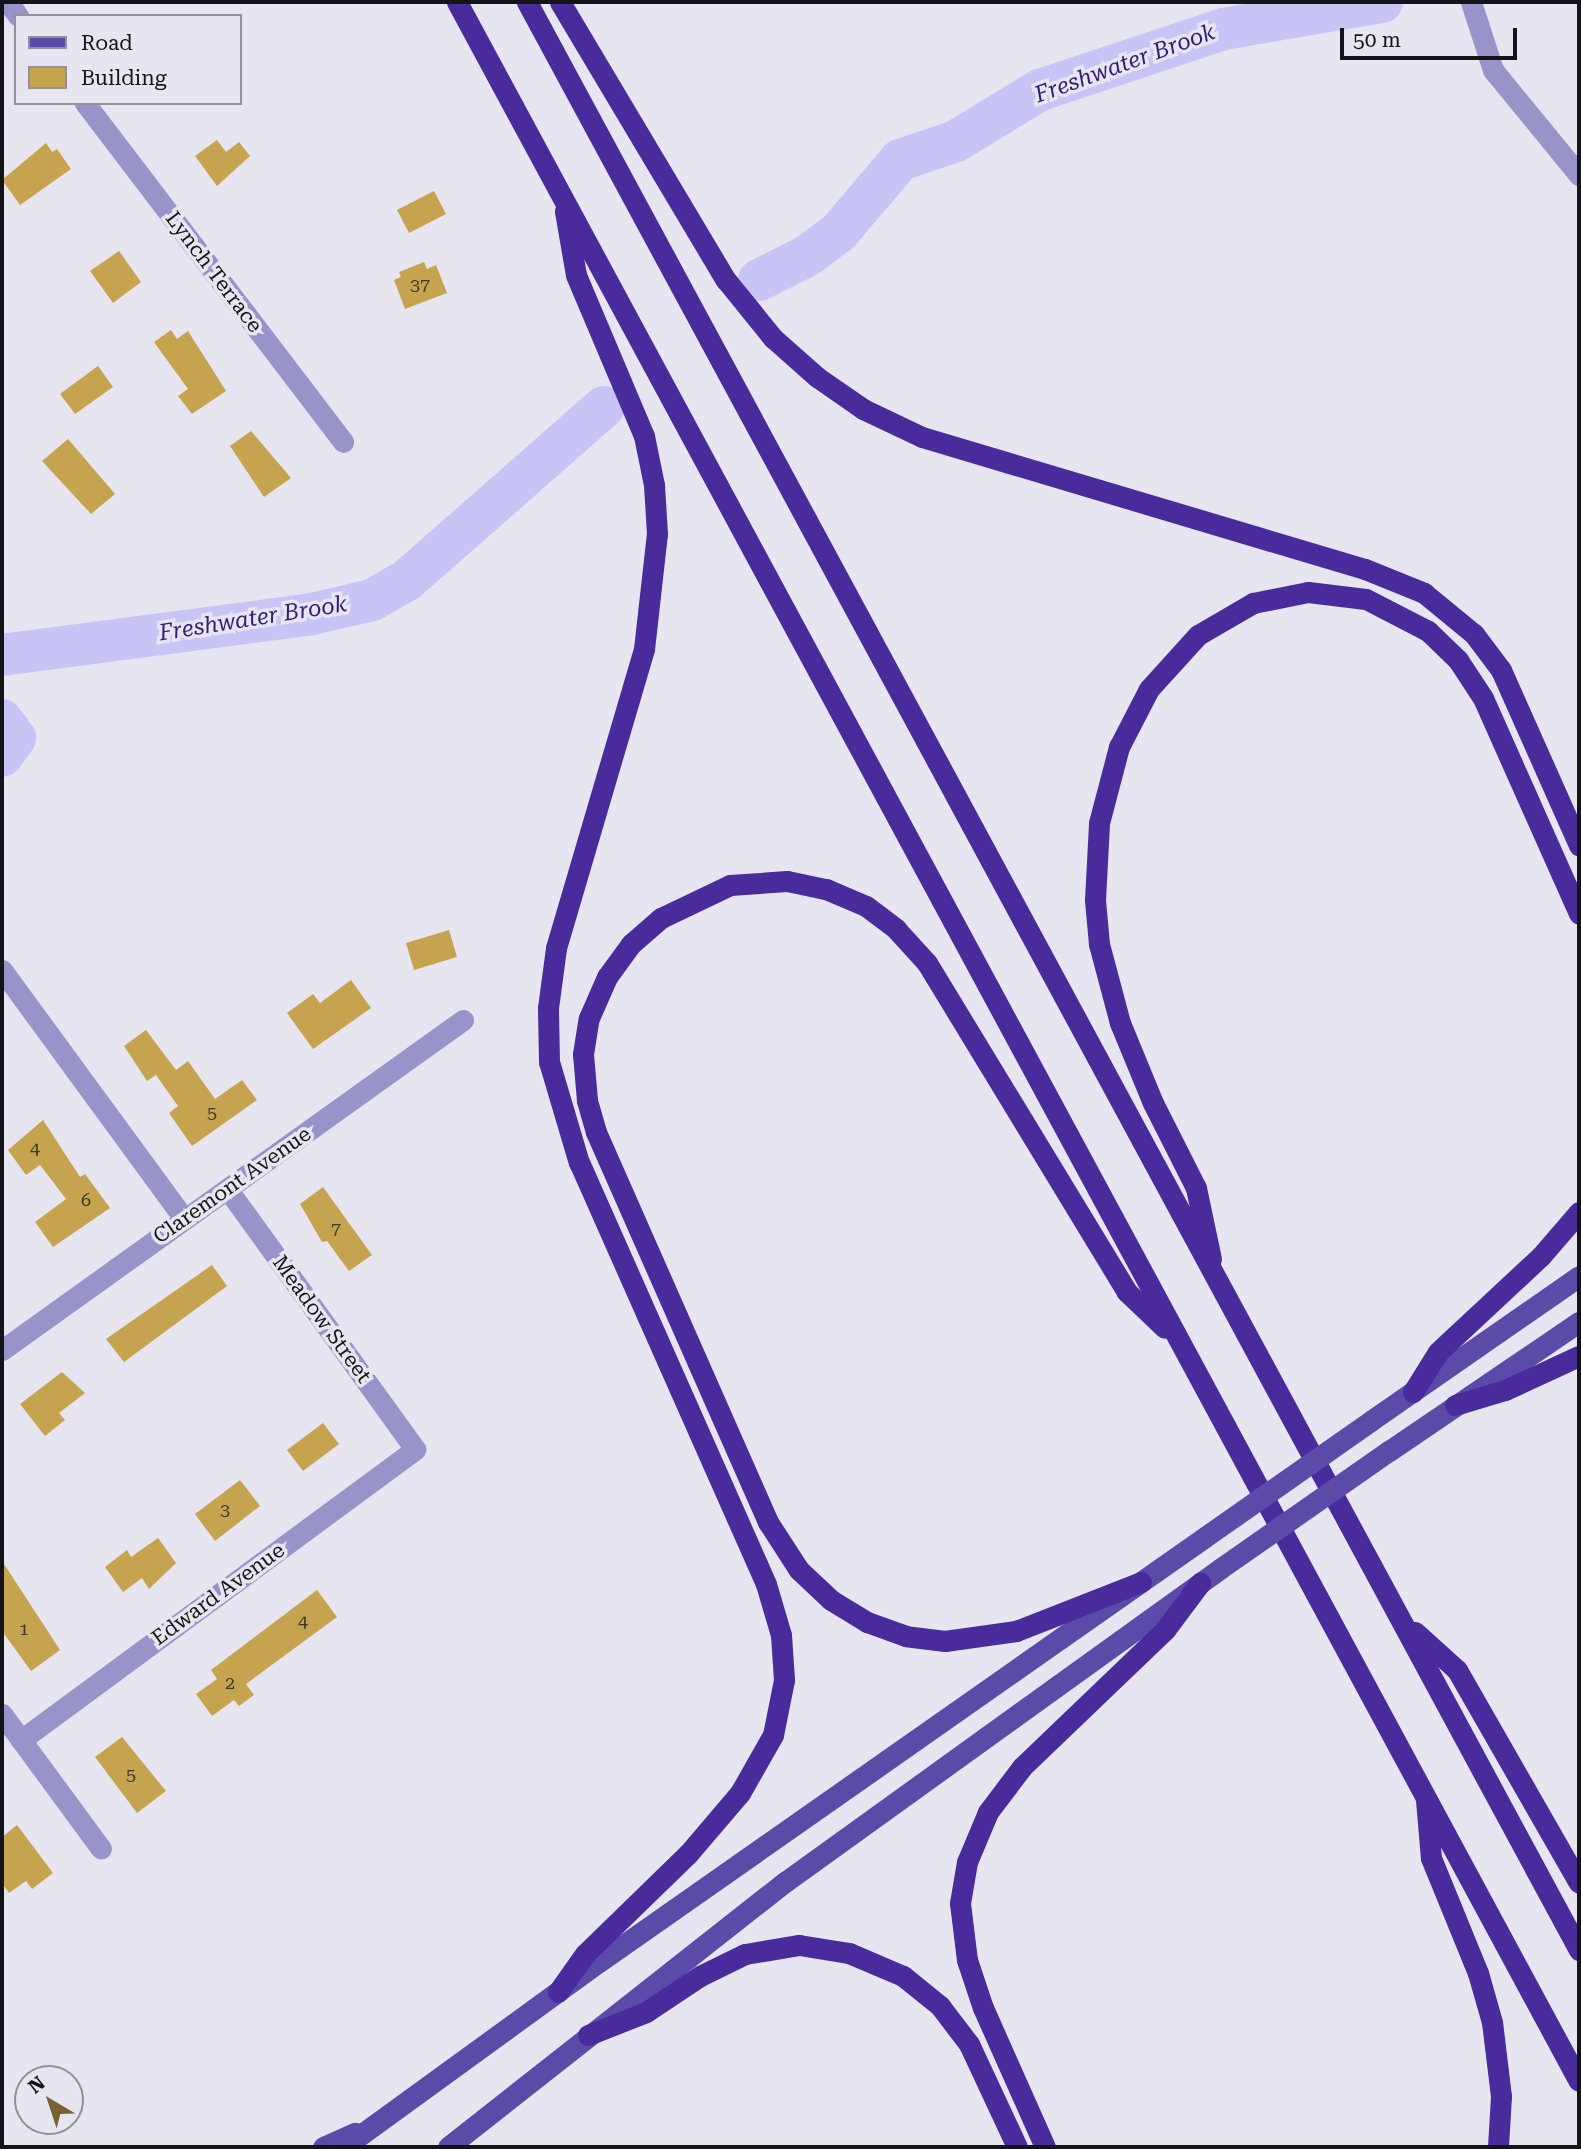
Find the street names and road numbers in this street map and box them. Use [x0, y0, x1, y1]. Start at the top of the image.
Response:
street label: Lynch Terrace [160, 207, 268, 337]
street label: Claremont Avenue [148, 1121, 316, 1249]
street label: Meadow Street [267, 1250, 377, 1388]
street label: Edward Avenue [147, 1537, 289, 1651]

